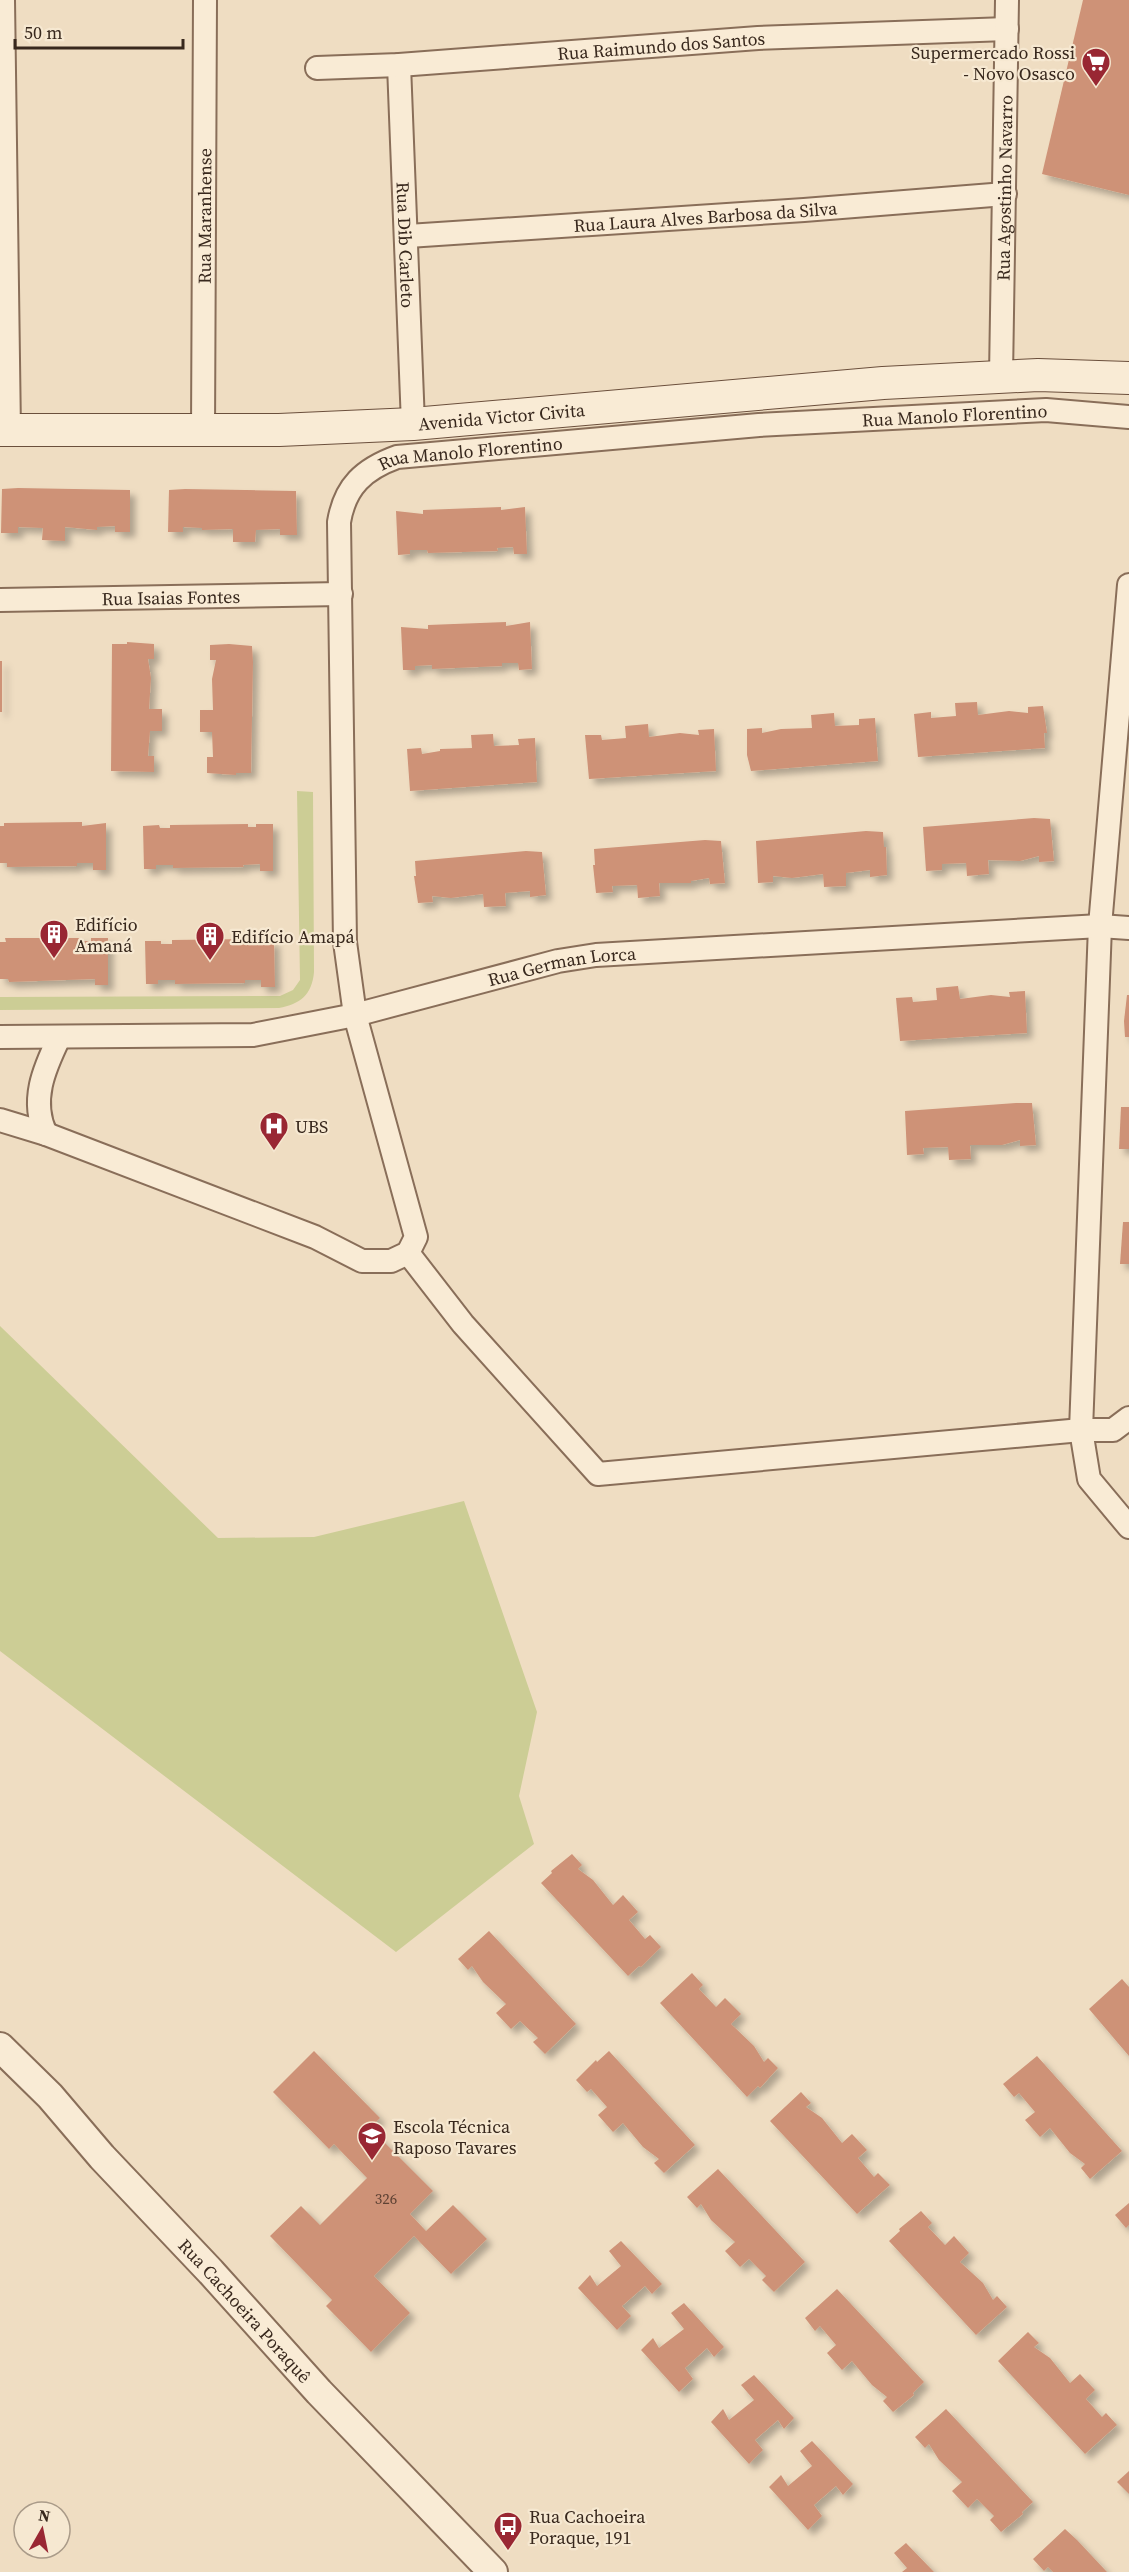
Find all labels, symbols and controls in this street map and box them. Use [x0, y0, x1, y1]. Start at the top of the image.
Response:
scale bar [15, 12, 183, 50]
text: 50 m [24, 20, 62, 45]
street label: Rua Raimundo dos Santos [556, 25, 766, 66]
place label: Supermercado Rossi - Novo Osasco [911, 40, 1075, 86]
supermarket icon: Supermercado Rossi - Novo Osasco [1080, 46, 1112, 88]
street label: Rua Agostinho Navarro [990, 95, 1018, 281]
street label: Rua Maranhense [191, 148, 217, 284]
street label: Rua Dib Carleto [391, 181, 421, 309]
street label: Rua Laura Alves Barbosa da Silva [573, 195, 839, 238]
street label: Avenida Victor Civita [417, 396, 587, 436]
street label: Rua Manolo Florentino [861, 397, 1048, 432]
street label: Rua Manolo Florentino [374, 430, 564, 476]
street label: Rua Isaias Fontes [101, 583, 241, 611]
place label: Edifício Amaná [75, 912, 138, 958]
building icon: Edifício Amaná [38, 918, 70, 960]
building icon: Edifício Amapá [194, 920, 226, 962]
place label: Edifício Amapá [231, 924, 355, 949]
street label: Rua German Lorca [485, 940, 637, 992]
hospital icon: UBS [258, 1110, 290, 1152]
place label: UBS [295, 1114, 328, 1139]
place label: Escola Técnica Raposo Tavares [393, 2114, 517, 2160]
school or university icon: Escola Técnica Raposo Tavares [356, 2120, 388, 2162]
house number: 326 [375, 2188, 397, 2209]
street label: Rua Cachoeira Poraquê [173, 2233, 317, 2388]
north arrow [12, 2500, 72, 2560]
text: N [37, 2503, 52, 2527]
place label: Rua Cachoeira Poraque, 191 [529, 2504, 646, 2550]
bus stop icon: Rua Cachoeira Poraque, 191 [492, 2510, 524, 2552]

